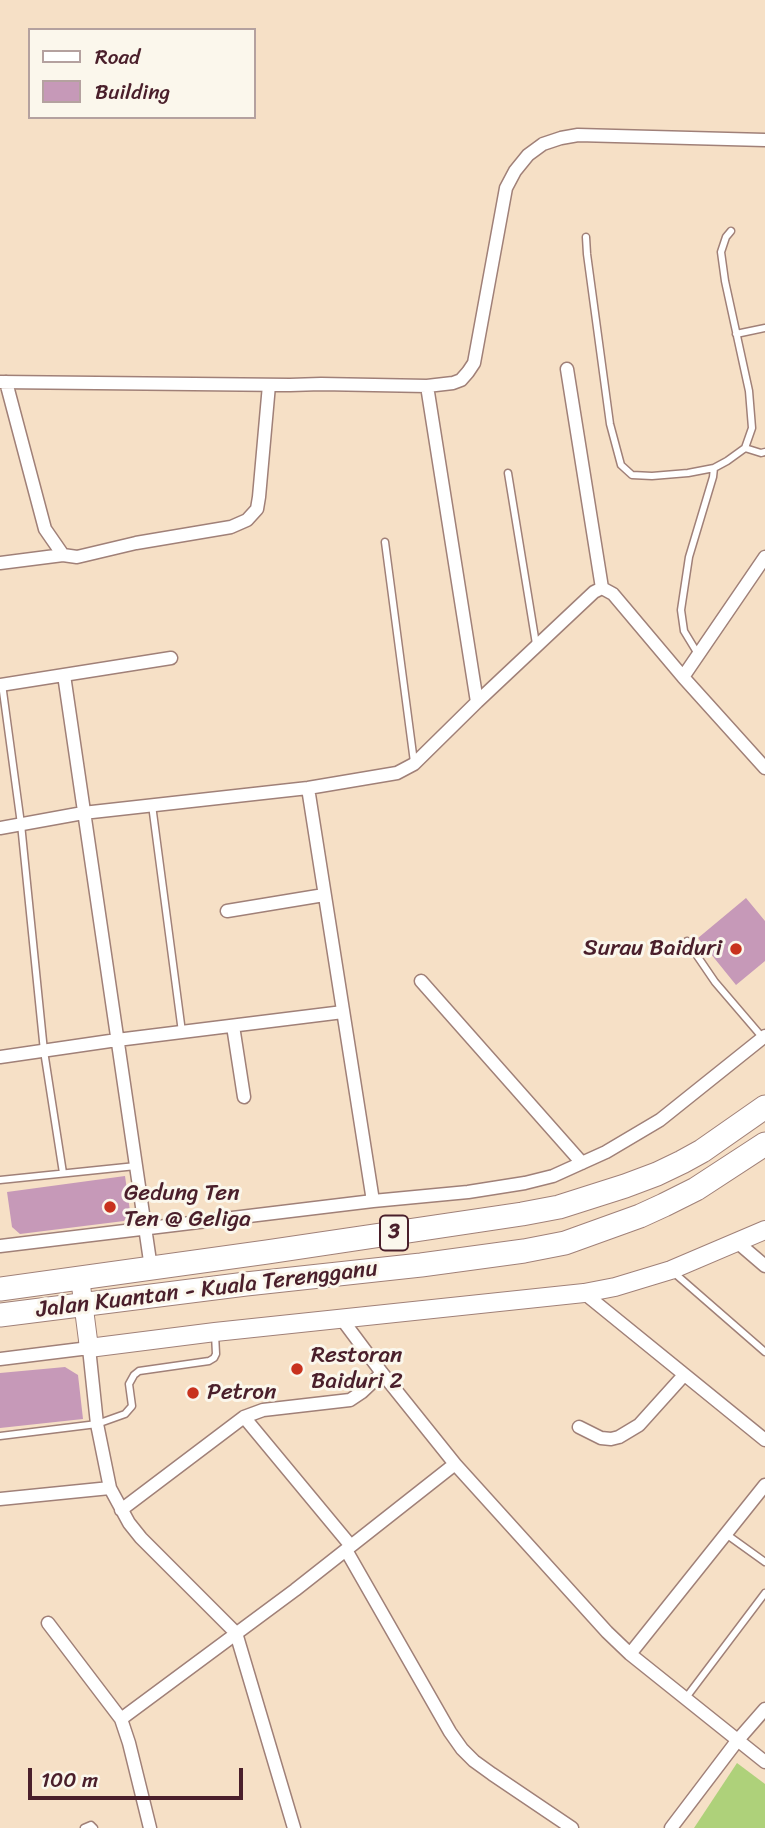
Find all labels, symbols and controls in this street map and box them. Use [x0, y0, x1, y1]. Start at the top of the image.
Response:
legend [28, 28, 256, 119]
text: Road [95, 38, 140, 76]
text: Building [95, 73, 170, 111]
place label: Surau Baiduri [583, 935, 722, 963]
marker: Surau Baiduri [728, 941, 744, 957]
place label: Gedung Ten Ten @ Geliga [124, 1180, 251, 1234]
marker: Gedung Ten Ten @ Geliga [102, 1199, 118, 1215]
road number: 3 [380, 1216, 408, 1250]
street label: Jalan Kuantan - Kuala Terengganu [35, 1255, 379, 1325]
place label: Restoran Baiduri 2 [311, 1342, 403, 1396]
marker: Restoran Baiduri 2 [289, 1361, 305, 1377]
place label: Petron [207, 1379, 276, 1407]
marker: Petron [185, 1385, 201, 1401]
scale bar [32, 1755, 247, 1799]
text: 100 m [41, 1761, 98, 1799]

